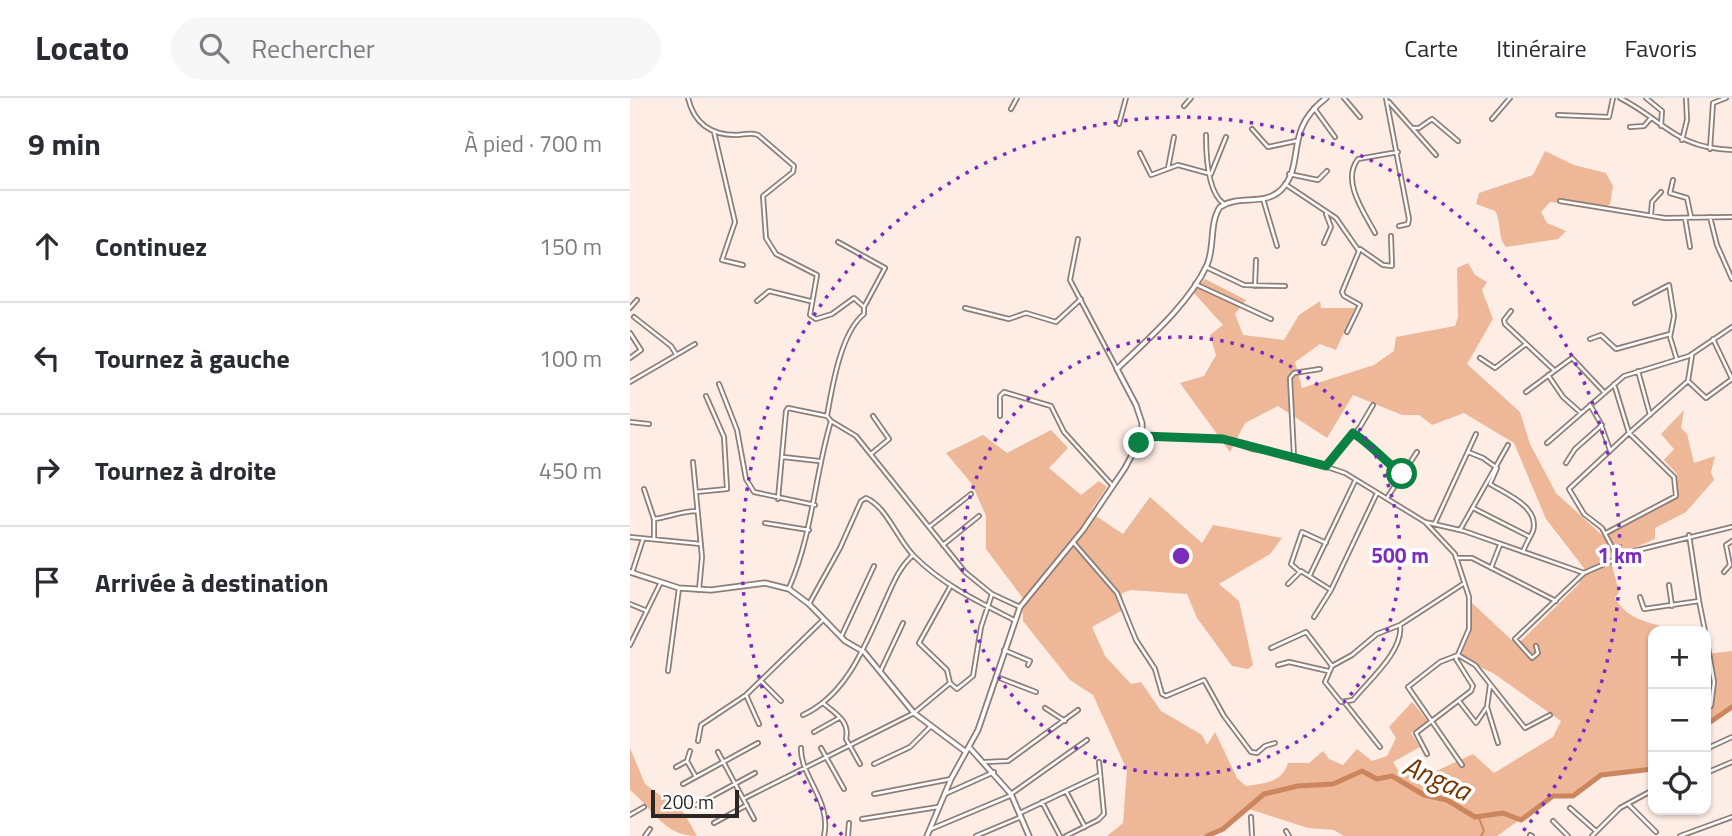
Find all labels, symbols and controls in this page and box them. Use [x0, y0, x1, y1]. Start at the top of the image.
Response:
search box [171, 17, 661, 80]
text: Locato [35, 23, 129, 73]
icon: search [195, 29, 233, 67]
text: Rechercher [251, 29, 375, 68]
text: Carte [1404, 30, 1458, 66]
text: Itinéraire [1496, 30, 1587, 66]
text: Favoris [1625, 30, 1697, 66]
text: 9 min [28, 121, 101, 167]
text: À pied · 700 m [464, 126, 602, 161]
icon: ahead [28, 227, 66, 265]
text: Continuez [95, 227, 207, 266]
text: 150 m [539, 229, 602, 264]
icon: left [28, 339, 66, 377]
text: Tournez à gauche [95, 339, 290, 378]
text: 100 m [539, 341, 602, 376]
route end [1123, 427, 1154, 458]
icon: right [28, 451, 66, 489]
text: Tournez à droite [95, 451, 276, 490]
text: 450 m [539, 453, 602, 488]
route start [1386, 458, 1417, 489]
text: 500 m [1371, 539, 1429, 571]
text: 1 km [1598, 539, 1642, 571]
centre of rings [1169, 544, 1193, 568]
icon: arrive [28, 563, 66, 601]
text: Arrivée à destination [95, 563, 329, 602]
map controls [1648, 626, 1711, 815]
button: + [1648, 626, 1711, 689]
button: − [1648, 689, 1711, 752]
water label: Angaa [1396, 744, 1480, 812]
button: locate [1648, 752, 1711, 815]
scale bar [651, 787, 738, 819]
text: 200 m [662, 787, 714, 816]

